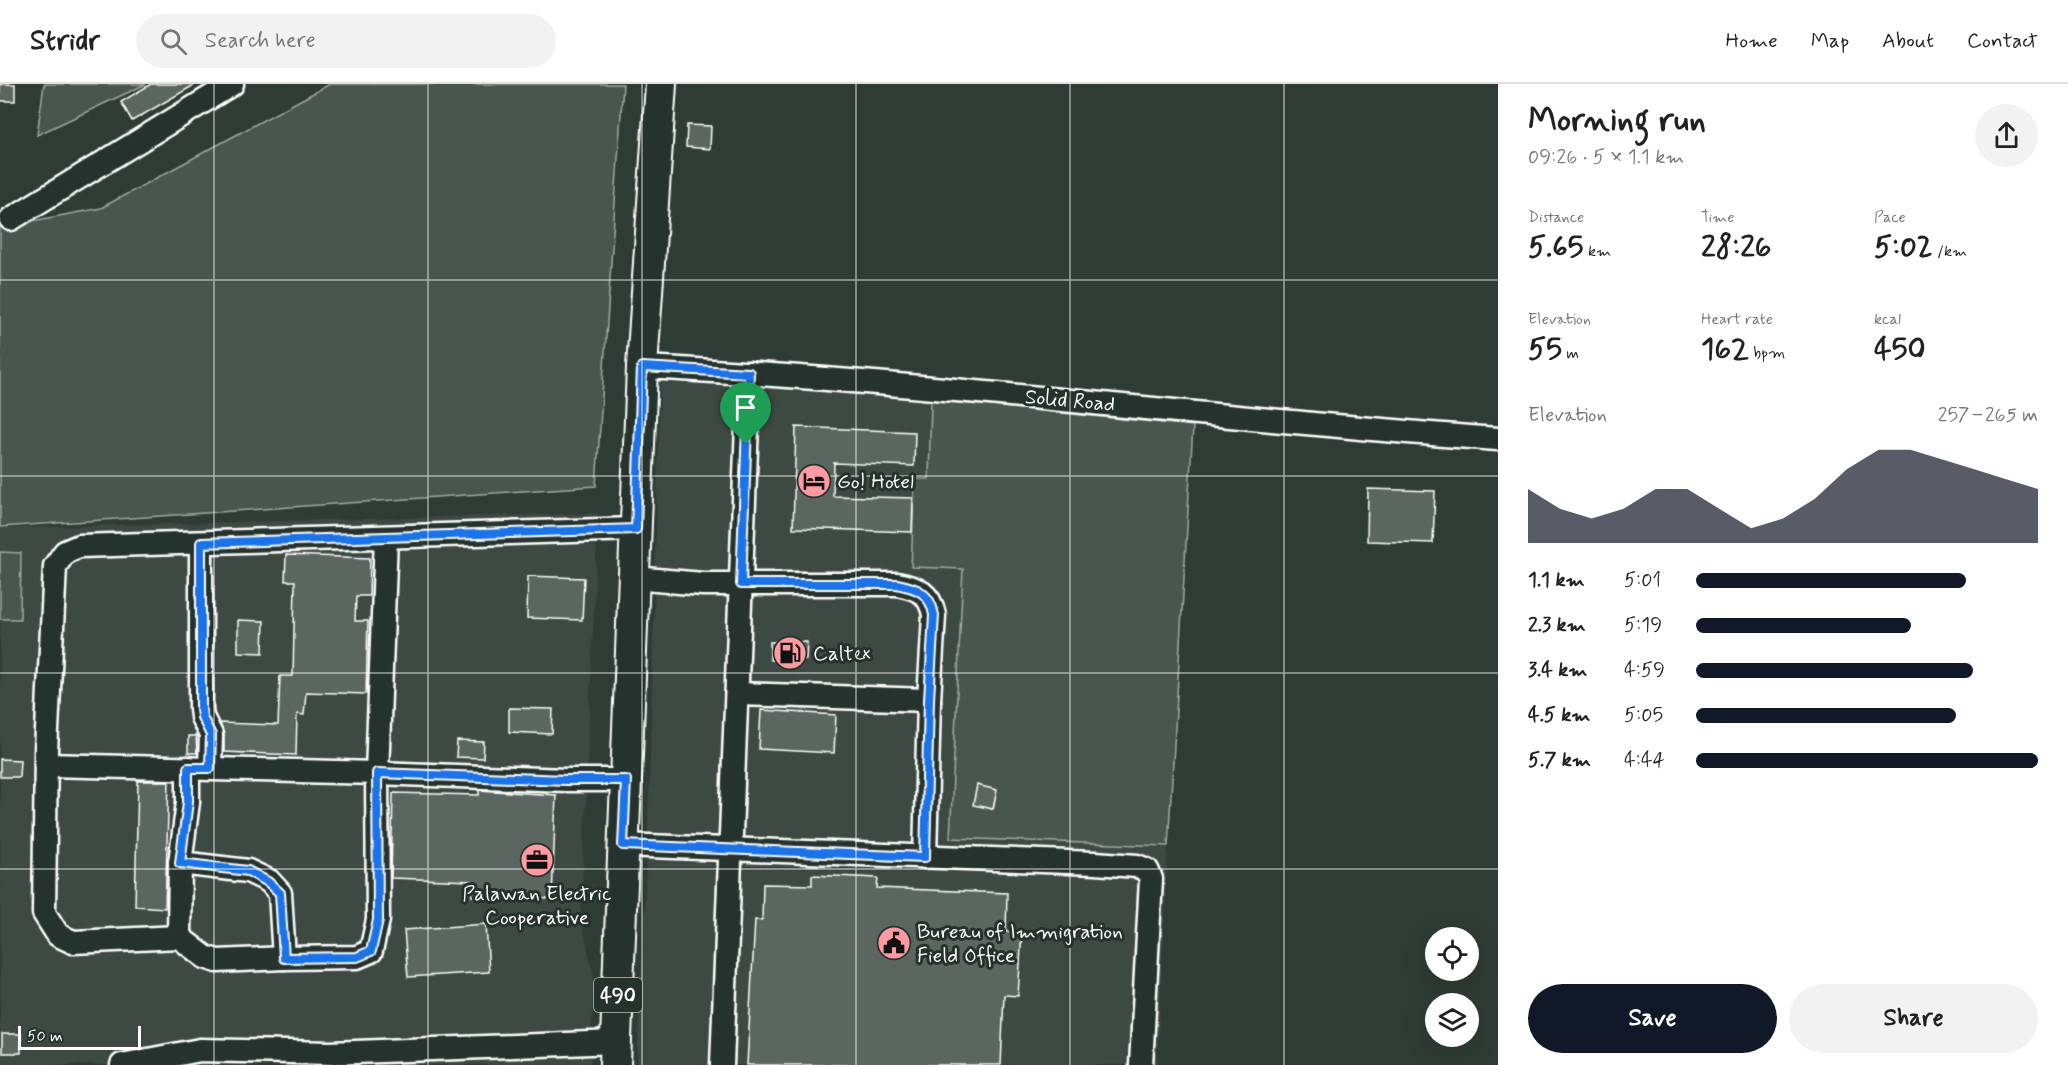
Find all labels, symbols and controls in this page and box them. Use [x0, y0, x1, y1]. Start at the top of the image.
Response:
search box [136, 14, 556, 68]
text: Stridr [30, 23, 100, 60]
icon: search [157, 25, 190, 58]
text: Search here [205, 27, 316, 55]
text: Home [1726, 27, 1778, 55]
text: Map [1811, 27, 1849, 55]
text: About [1882, 27, 1934, 55]
text: Contact [1967, 27, 2038, 55]
text: Morning run [1528, 99, 1706, 143]
button: share [1975, 104, 2038, 167]
text: 09:26 · 5 × 1.1 km [1528, 144, 1684, 171]
text: Distance [1528, 207, 1584, 228]
text: Time [1701, 207, 1735, 228]
text: Pace [1874, 207, 1906, 228]
text: 5.65 [1528, 228, 1584, 267]
text: 28:26 [1701, 228, 1771, 267]
text: 5:02 [1874, 228, 1933, 267]
text: km [1584, 241, 1611, 262]
text: /km [1933, 241, 1967, 262]
text: Elevation [1528, 309, 1591, 330]
text: Heart rate [1701, 309, 1773, 330]
text: kcal [1874, 309, 1901, 330]
text: 55 [1528, 330, 1562, 369]
text: 162 [1701, 330, 1749, 369]
text: 450 [1874, 330, 1925, 369]
text: m [1562, 343, 1579, 364]
text: bpm [1749, 343, 1785, 364]
pin [720, 382, 771, 444]
street label: Solid Road [1024, 383, 1116, 419]
icon: arrive [729, 391, 762, 424]
text: Elevation [1528, 402, 1607, 429]
text: 257–265 m [1938, 402, 2038, 429]
hotel icon: Go! Hotel [796, 463, 832, 499]
place label: Go! Hotel [837, 468, 914, 496]
text: 1.1 km [1528, 567, 1585, 594]
text: 5:01 [1624, 567, 1661, 594]
text: 2.3 km [1528, 612, 1586, 639]
text: 5:19 [1624, 612, 1662, 639]
fuel station icon: Caltex [772, 635, 808, 671]
place label: Caltex [813, 640, 871, 668]
text: 3.4 km [1528, 657, 1587, 684]
text: 4:59 [1624, 657, 1665, 684]
text: 4.5 km [1528, 702, 1590, 729]
text: 5:05 [1624, 702, 1663, 729]
text: 5.7 km [1528, 747, 1591, 774]
text: 4:44 [1624, 747, 1665, 774]
office icon: Palawan Electric Cooperative [519, 842, 555, 878]
place label: Palawan Electric Cooperative [462, 880, 612, 932]
place label: Bureau of Immigration Field Office [917, 918, 1123, 970]
public building icon: Bureau of Immigration Field Office [876, 925, 912, 961]
map controls [1425, 927, 1479, 1047]
button: locate [1425, 927, 1479, 981]
road number: 490 [594, 978, 642, 1012]
button: Save [1528, 984, 1777, 1053]
button: Share [1789, 984, 2038, 1053]
button: layers [1425, 993, 1479, 1047]
scale bar [18, 1023, 141, 1050]
text: 50 m [27, 1026, 63, 1047]

